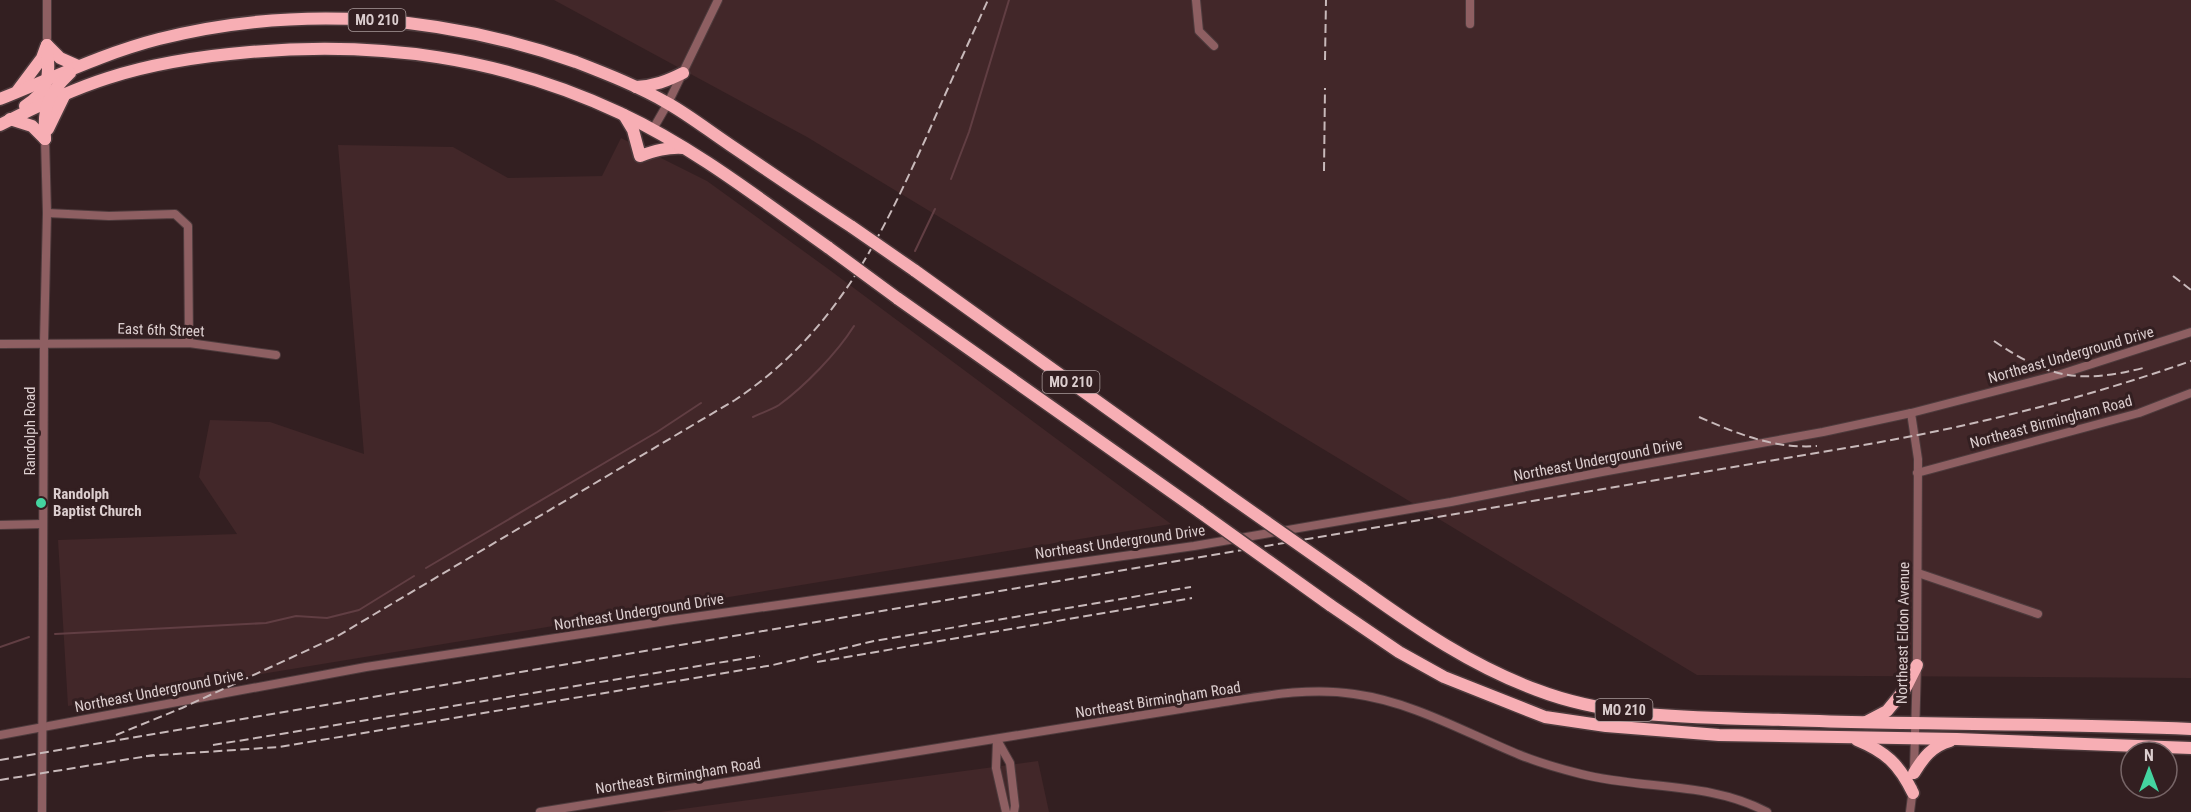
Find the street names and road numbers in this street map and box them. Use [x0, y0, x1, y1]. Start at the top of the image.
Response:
road number: MO 210 [348, 9, 406, 31]
street label: East 6th Street [117, 319, 205, 341]
street label: Northeast Underground Drive [1986, 323, 2156, 387]
road number: MO 210 [1042, 371, 1100, 393]
street label: Randolph Road [21, 386, 39, 476]
street label: Northeast Birmingham Road [1968, 392, 2134, 452]
street label: Northeast Underground Drive [1512, 435, 1684, 485]
street label: Northeast Underground Drive [1034, 521, 1206, 563]
street label: Northeast Eldon Avenue [1893, 562, 1913, 704]
street label: Northeast Underground Drive [553, 590, 725, 634]
street label: Northeast Underground Drive [73, 666, 245, 716]
street label: Northeast Birmingham Road [1074, 678, 1242, 722]
road number: MO 210 [1596, 699, 1652, 721]
street label: Northeast Birmingham Road [594, 754, 762, 798]

